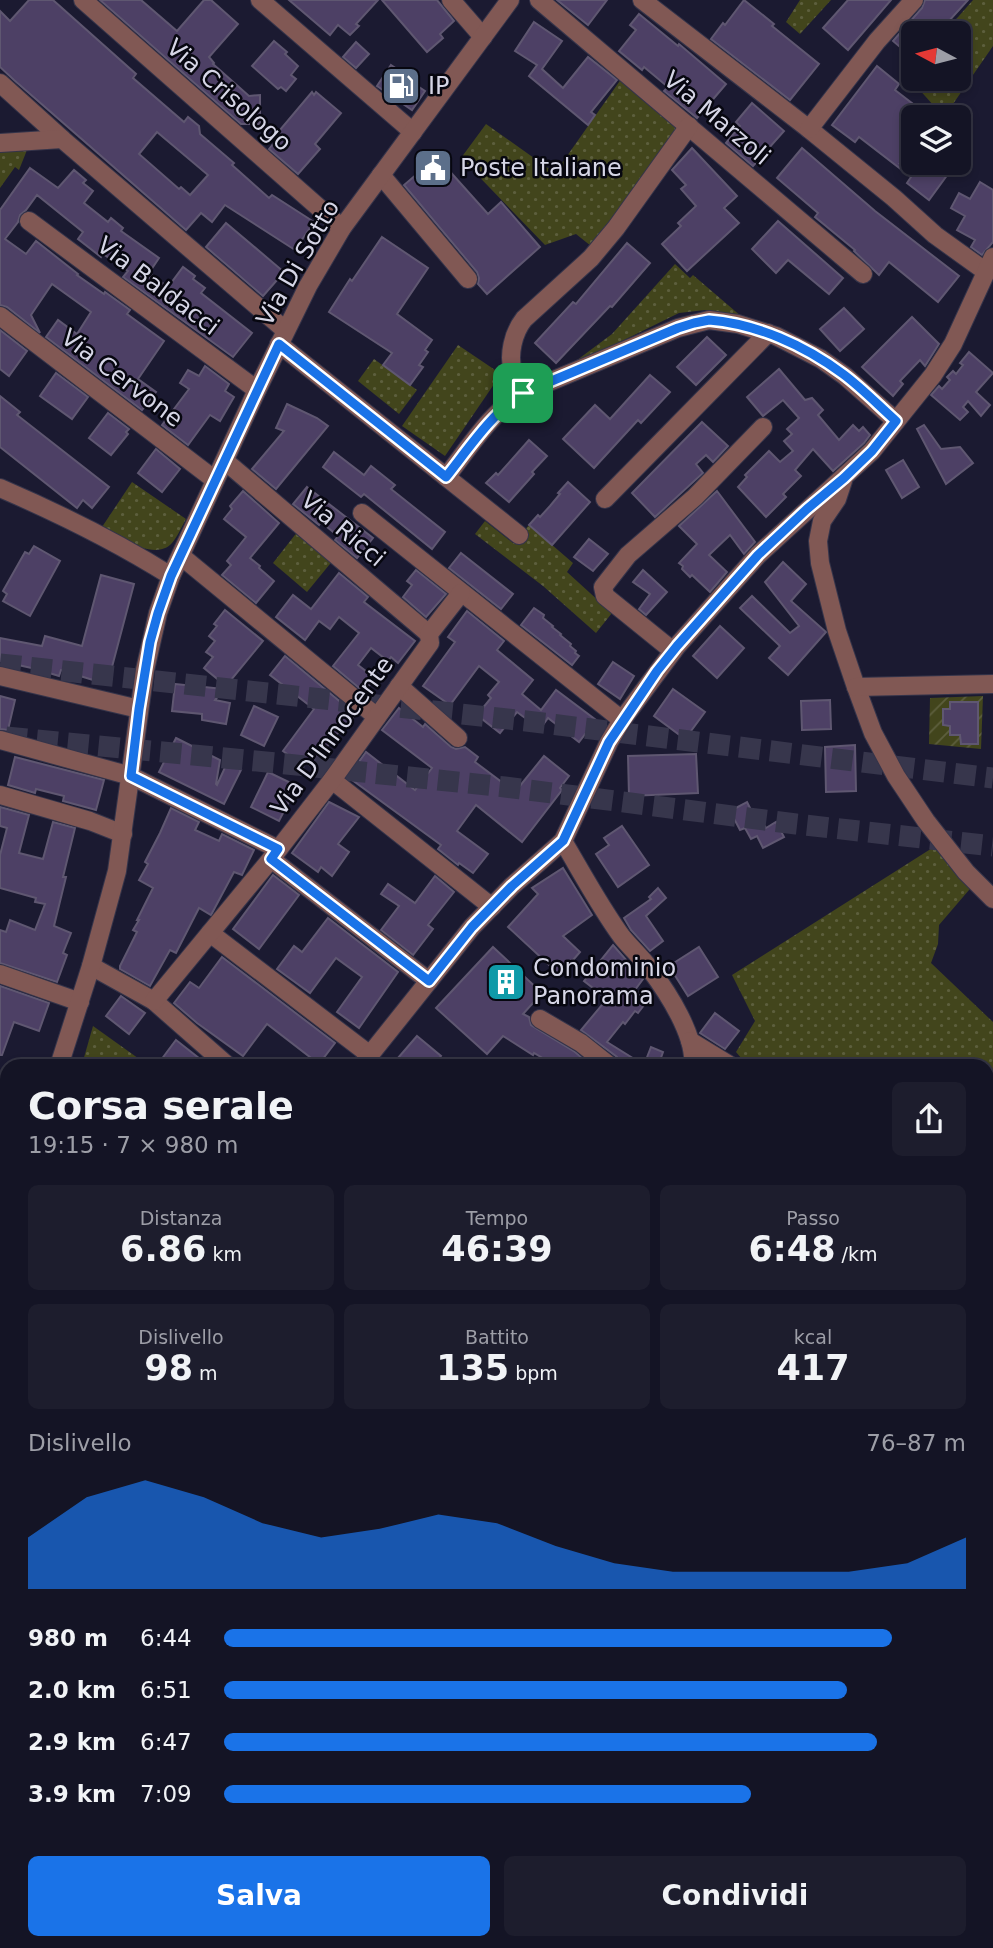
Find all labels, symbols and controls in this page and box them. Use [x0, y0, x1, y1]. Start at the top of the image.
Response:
north arrow [901, 21, 971, 91]
map controls [901, 21, 971, 175]
street label: Via Crisologo [161, 33, 297, 157]
fuel station icon: IP [380, 65, 422, 107]
street label: Via Marzoli [658, 65, 776, 171]
place label: IP [428, 72, 450, 100]
button: layers [901, 105, 971, 175]
public building icon: Poste Italiane [412, 147, 454, 189]
place label: Poste Italiane [460, 154, 622, 182]
street label: Via Di Sotto [251, 195, 345, 331]
street label: Via Baldacci [91, 231, 225, 341]
street label: Via Cervone [56, 323, 188, 433]
pin [493, 363, 553, 423]
icon: arrive [504, 374, 542, 412]
street label: Via Ricci [295, 486, 391, 572]
street label: Via D'Innocente [265, 651, 399, 821]
place label: Condominio Panorama [533, 954, 676, 1010]
building icon: Condominio Panorama [485, 961, 527, 1003]
button: share [892, 1082, 966, 1156]
text: Corsa serale [28, 1084, 294, 1128]
text: 19:15 · 7 × 980 m [28, 1132, 238, 1158]
text: Distanza [140, 1207, 222, 1229]
text: Tempo [466, 1207, 528, 1229]
text: Passo [786, 1207, 840, 1229]
text: 6.86 [120, 1229, 206, 1269]
text: 46:39 [441, 1229, 553, 1269]
text: 6:48 [748, 1229, 836, 1269]
text: km [206, 1243, 242, 1265]
text: /km [836, 1243, 878, 1265]
text: Dislivello [138, 1326, 224, 1348]
text: Battito [465, 1326, 529, 1348]
text: kcal [794, 1326, 832, 1348]
text: 98 [144, 1348, 193, 1388]
text: 135 [436, 1348, 509, 1388]
text: 417 [776, 1348, 850, 1388]
text: m [193, 1362, 218, 1384]
text: bpm [509, 1362, 558, 1384]
text: Dislivello [28, 1430, 131, 1456]
text: 76–87 m [866, 1430, 966, 1456]
text: 980 m [28, 1625, 108, 1651]
text: 6:44 [140, 1625, 192, 1651]
text: 2.0 km [28, 1677, 116, 1703]
text: 6:51 [140, 1677, 192, 1703]
text: 2.9 km [28, 1729, 116, 1755]
text: 6:47 [140, 1729, 192, 1755]
text: 3.9 km [28, 1781, 116, 1807]
text: 7:09 [140, 1781, 192, 1807]
button: Salva [28, 1856, 490, 1936]
button: Condividi [504, 1856, 966, 1936]

